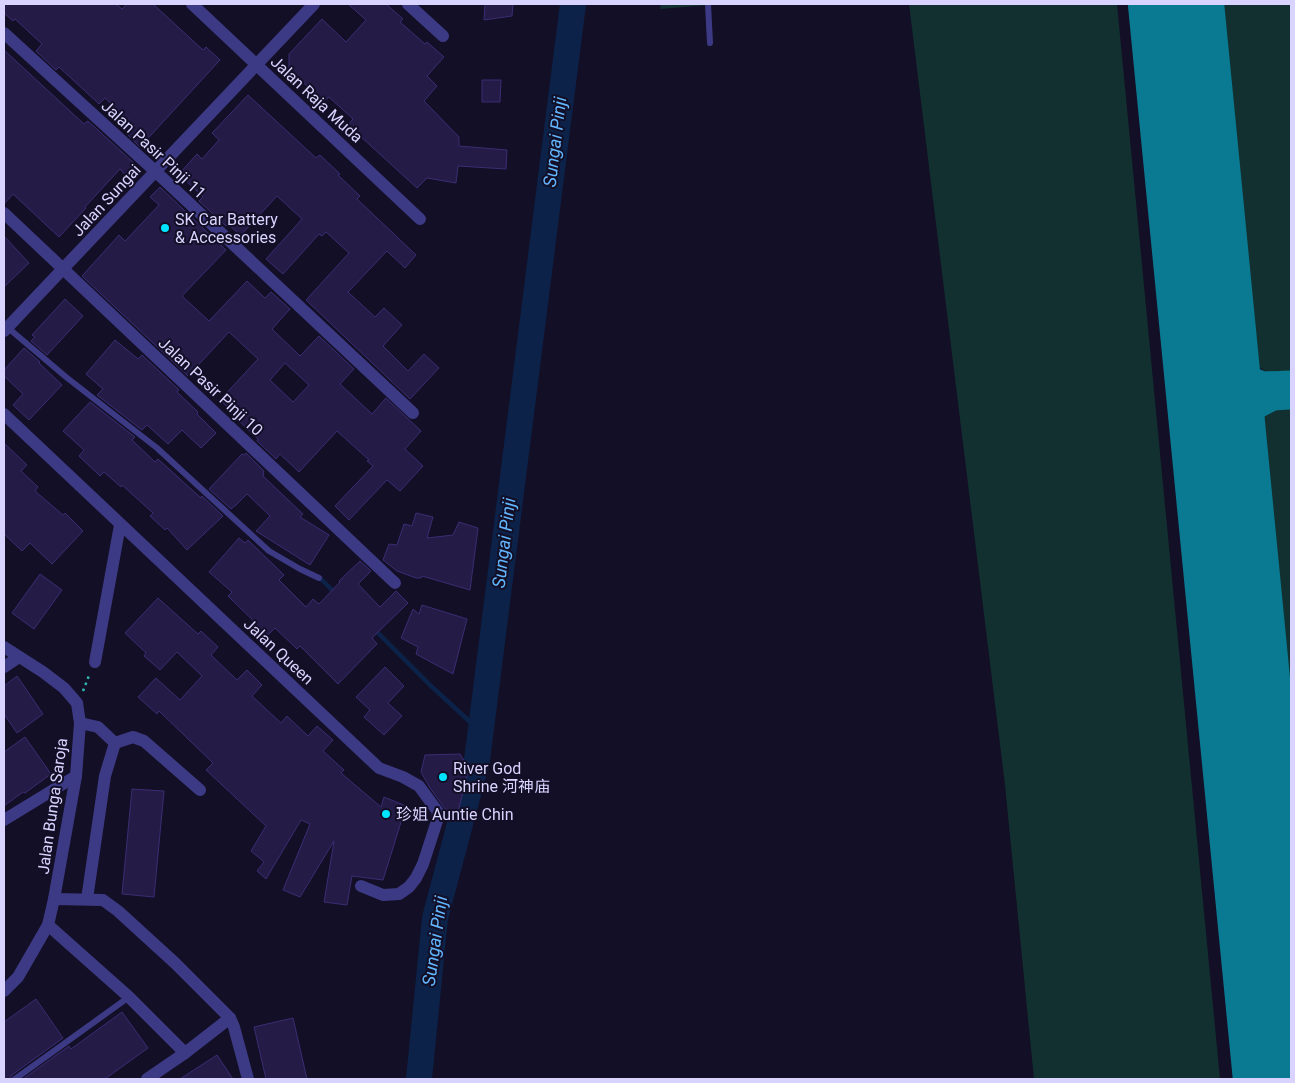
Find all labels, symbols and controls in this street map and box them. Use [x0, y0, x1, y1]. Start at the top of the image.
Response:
street label: Jalan Raja Muda [267, 52, 366, 147]
water label: Sungai Pinji [539, 95, 571, 188]
street label: Jalan Pasir Pinji 11 [98, 96, 210, 203]
street label: Jalan Sungai [68, 160, 145, 240]
place label: SK Car Battery & Accessories [175, 210, 278, 247]
marker: SK Car Battery & Accessories [159, 222, 171, 234]
street label: Jalan Pasir Pinji 10 [155, 333, 267, 440]
water label: Sungai Pinji [488, 496, 520, 589]
street label: Jalan Queen [240, 614, 318, 689]
street label: Jalan Bunga Saroja [34, 737, 71, 875]
place label: River God Shrine 河神庙 [453, 759, 550, 796]
marker: River God Shrine 河神庙 [437, 771, 449, 783]
place label: 珍姐 Auntie Chin [396, 805, 514, 824]
marker: 珍姐 Auntie Chin [380, 808, 392, 820]
water label: Sungai Pinji [418, 894, 451, 987]

